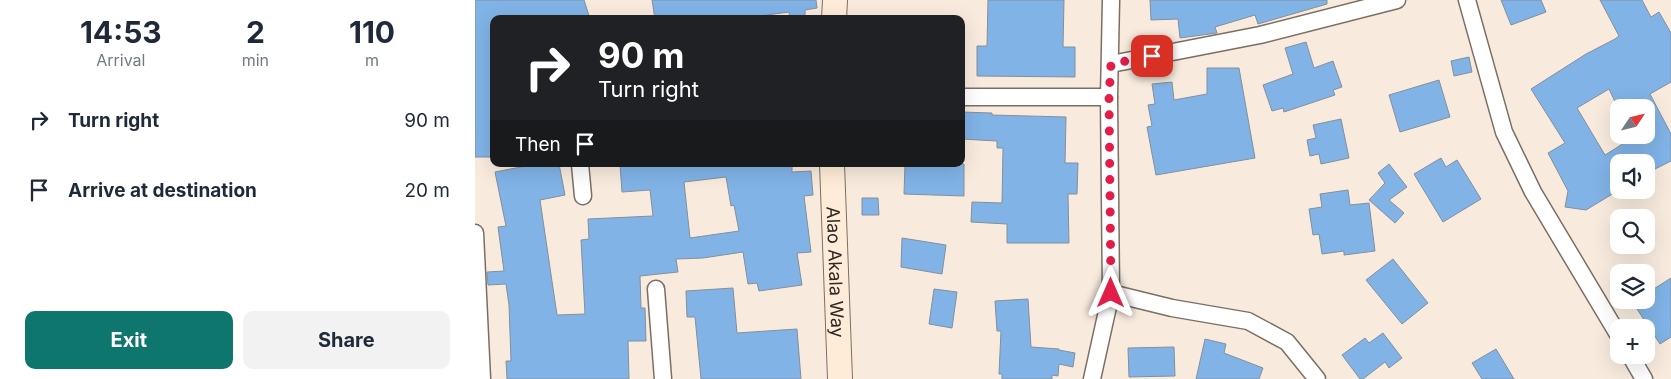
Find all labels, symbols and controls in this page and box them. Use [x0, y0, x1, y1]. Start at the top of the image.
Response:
text: 14:53 [80, 14, 162, 50]
text: 2 [246, 14, 265, 50]
text: 110 [349, 14, 395, 50]
text: 90 m [598, 34, 685, 76]
icon: right [515, 35, 580, 100]
pin [1131, 35, 1173, 77]
icon: arrive [1138, 42, 1166, 70]
text: Arrival [96, 50, 145, 70]
text: min [242, 50, 269, 70]
text: m [365, 50, 379, 70]
text: Turn right [598, 76, 699, 102]
north arrow [1610, 99, 1655, 144]
map controls [1610, 99, 1655, 364]
icon: right [25, 106, 53, 134]
text: Turn right [68, 109, 159, 132]
text: 90 m [404, 109, 450, 132]
icon: arrive [571, 130, 599, 158]
text: Then [515, 133, 561, 156]
button: sound [1610, 154, 1655, 199]
icon: arrive [25, 176, 53, 204]
text: Arrive at destination [68, 179, 257, 202]
text: 20 m [404, 179, 450, 202]
street label: Alao Akala Way [823, 206, 849, 338]
button: search [1610, 209, 1655, 254]
button: layers [1610, 264, 1655, 309]
position arrow [1084, 266, 1136, 318]
button: Exit [25, 311, 233, 369]
button: Share [243, 311, 450, 369]
button: + [1610, 319, 1655, 364]

